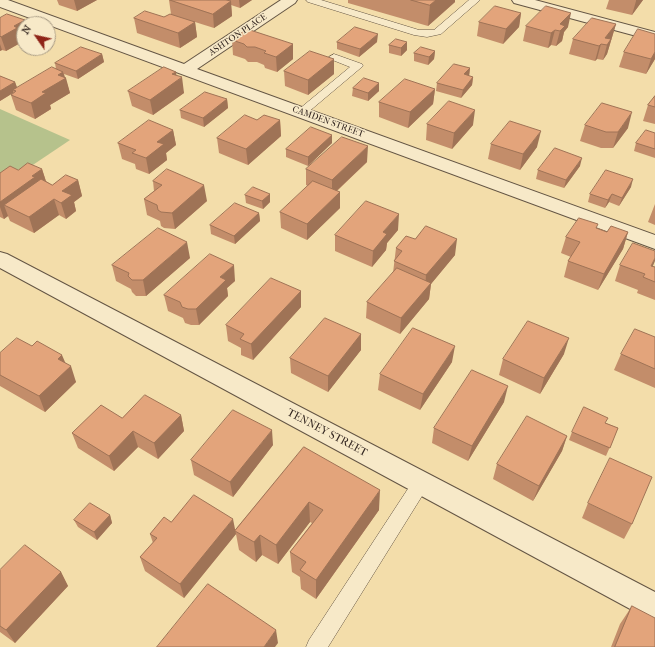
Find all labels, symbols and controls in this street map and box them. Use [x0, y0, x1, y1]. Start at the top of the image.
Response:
street label: ASHTON PLACE [207, 12, 269, 58]
north arrow [16, 16, 56, 56]
text: N [19, 22, 34, 37]
street label: CAMDEN STREET [291, 104, 365, 140]
street label: TENNEY STREET [284, 406, 370, 460]

